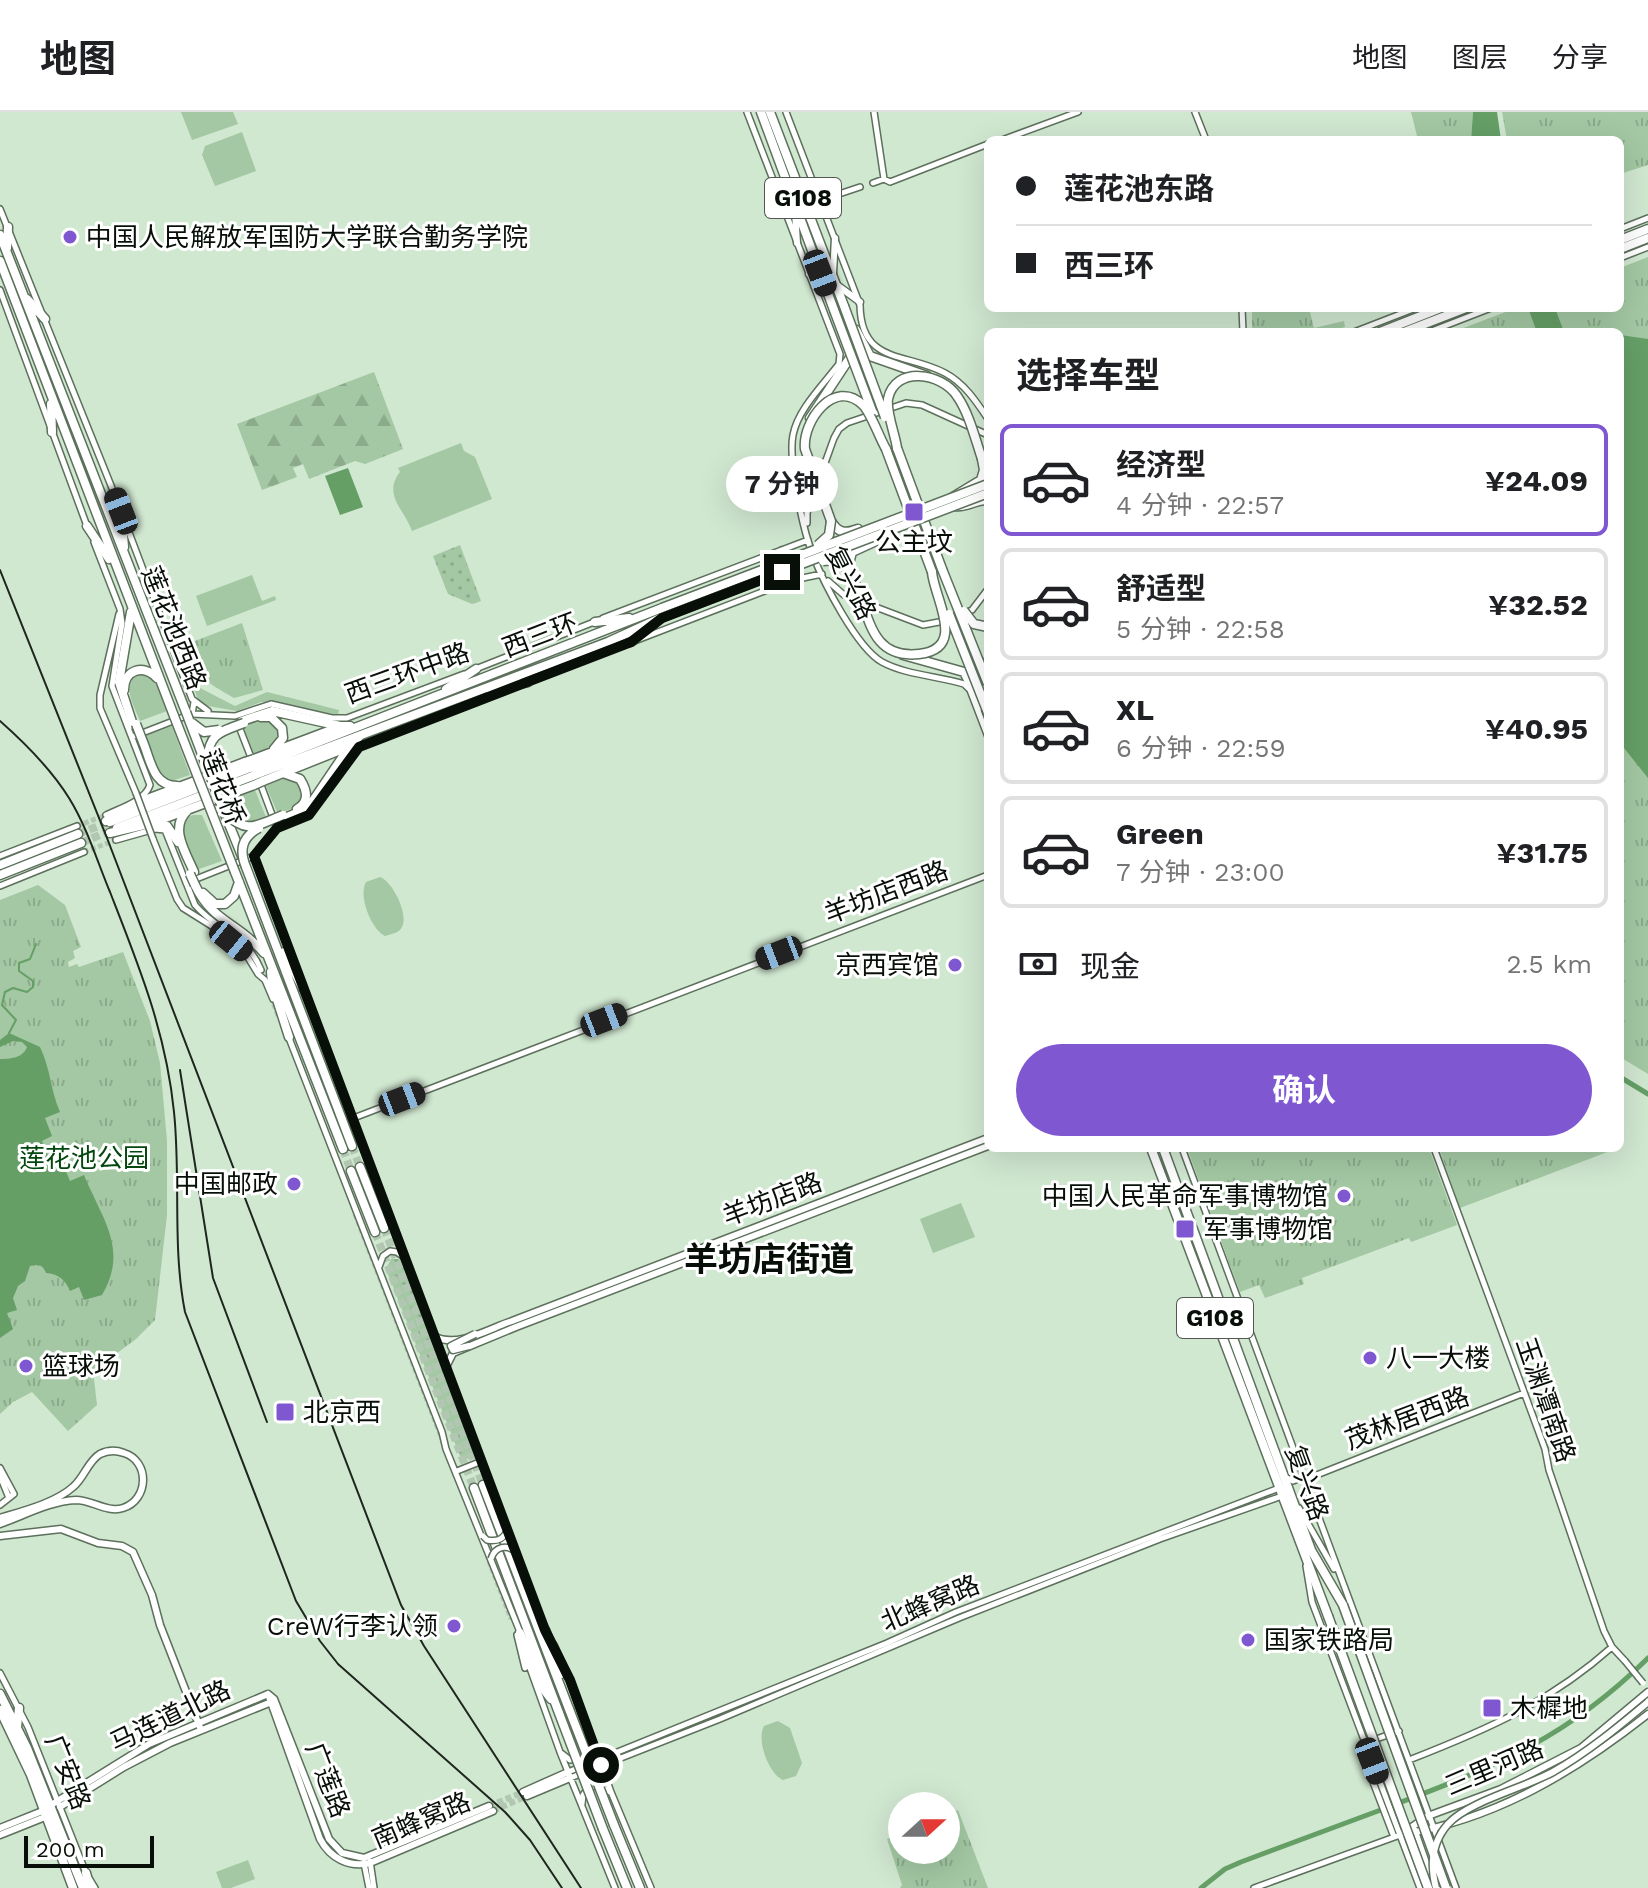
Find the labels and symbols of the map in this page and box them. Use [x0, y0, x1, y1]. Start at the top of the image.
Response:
road number: G108 [765, 178, 841, 218]
place label: 中国人民解放军国防大学联合勤务学院 [86, 222, 528, 252]
marker: 中国人民解放军国防大学联合勤务学院 [61, 228, 79, 246]
car [800, 246, 840, 300]
callout: 7 分钟 [726, 456, 838, 512]
car [101, 484, 141, 538]
marker: 公主坟 [903, 501, 925, 523]
place label: 公主坟 [875, 527, 953, 557]
street label: 复兴路 [820, 541, 882, 625]
route end [764, 554, 800, 590]
street label: 莲花池西路 [136, 562, 212, 694]
street label: 西三环 [498, 607, 582, 663]
street label: 西三环中路 [341, 637, 473, 709]
street label: 莲花桥 [195, 745, 251, 829]
street label: 羊坊店西路 [820, 855, 952, 929]
car [205, 917, 257, 965]
car [752, 933, 806, 973]
place label: 京西宾馆 [835, 950, 939, 980]
marker: 京西宾馆 [946, 956, 964, 974]
car [577, 1000, 631, 1040]
car [375, 1079, 429, 1119]
park label: 莲花池公园 [19, 1143, 149, 1173]
street label: 羊坊店路 [718, 1166, 826, 1232]
place label: 中国邮政 [174, 1169, 278, 1199]
marker: 中国邮政 [285, 1175, 303, 1193]
place label: 中国人民革命军事博物馆 [1042, 1181, 1328, 1211]
marker: 中国人民革命军事博物馆 [1335, 1187, 1353, 1205]
place label: 军事博物馆 [1203, 1214, 1333, 1244]
marker: 军事博物馆 [1174, 1218, 1196, 1240]
district label: 羊坊店街道 [684, 1239, 854, 1279]
road number: G108 [1177, 1298, 1253, 1338]
street label: 玉渊潭南路 [1511, 1334, 1581, 1466]
place label: 八一大楼 [1386, 1343, 1490, 1373]
marker: 八一大楼 [1361, 1349, 1379, 1367]
place label: 篮球场 [42, 1351, 120, 1381]
marker: 篮球场 [17, 1357, 35, 1375]
street label: 茂林居西路 [1341, 1381, 1473, 1455]
place label: 北京西 [303, 1397, 381, 1427]
marker: 北京西 [274, 1401, 296, 1423]
street label: 复兴路 [1280, 1441, 1334, 1525]
street label: 北蜂窝路 [876, 1569, 984, 1637]
place label: CreW行李认领 [267, 1611, 438, 1641]
marker: CreW行李认领 [445, 1617, 463, 1635]
place label: 国家铁路局 [1264, 1625, 1394, 1655]
marker: 国家铁路局 [1239, 1631, 1257, 1649]
street label: 马连道北路 [105, 1674, 235, 1758]
place label: 木樨地 [1510, 1693, 1588, 1723]
marker: 木樨地 [1481, 1697, 1503, 1719]
street label: 广安路 [39, 1730, 97, 1814]
street label: 三里河路 [1440, 1733, 1548, 1801]
car [1352, 1734, 1392, 1788]
street label: 广莲路 [300, 1738, 356, 1822]
route start [583, 1747, 619, 1783]
street label: 南蜂窝路 [367, 1786, 475, 1854]
north arrow [888, 1792, 960, 1864]
scale bar [24, 1832, 154, 1868]

